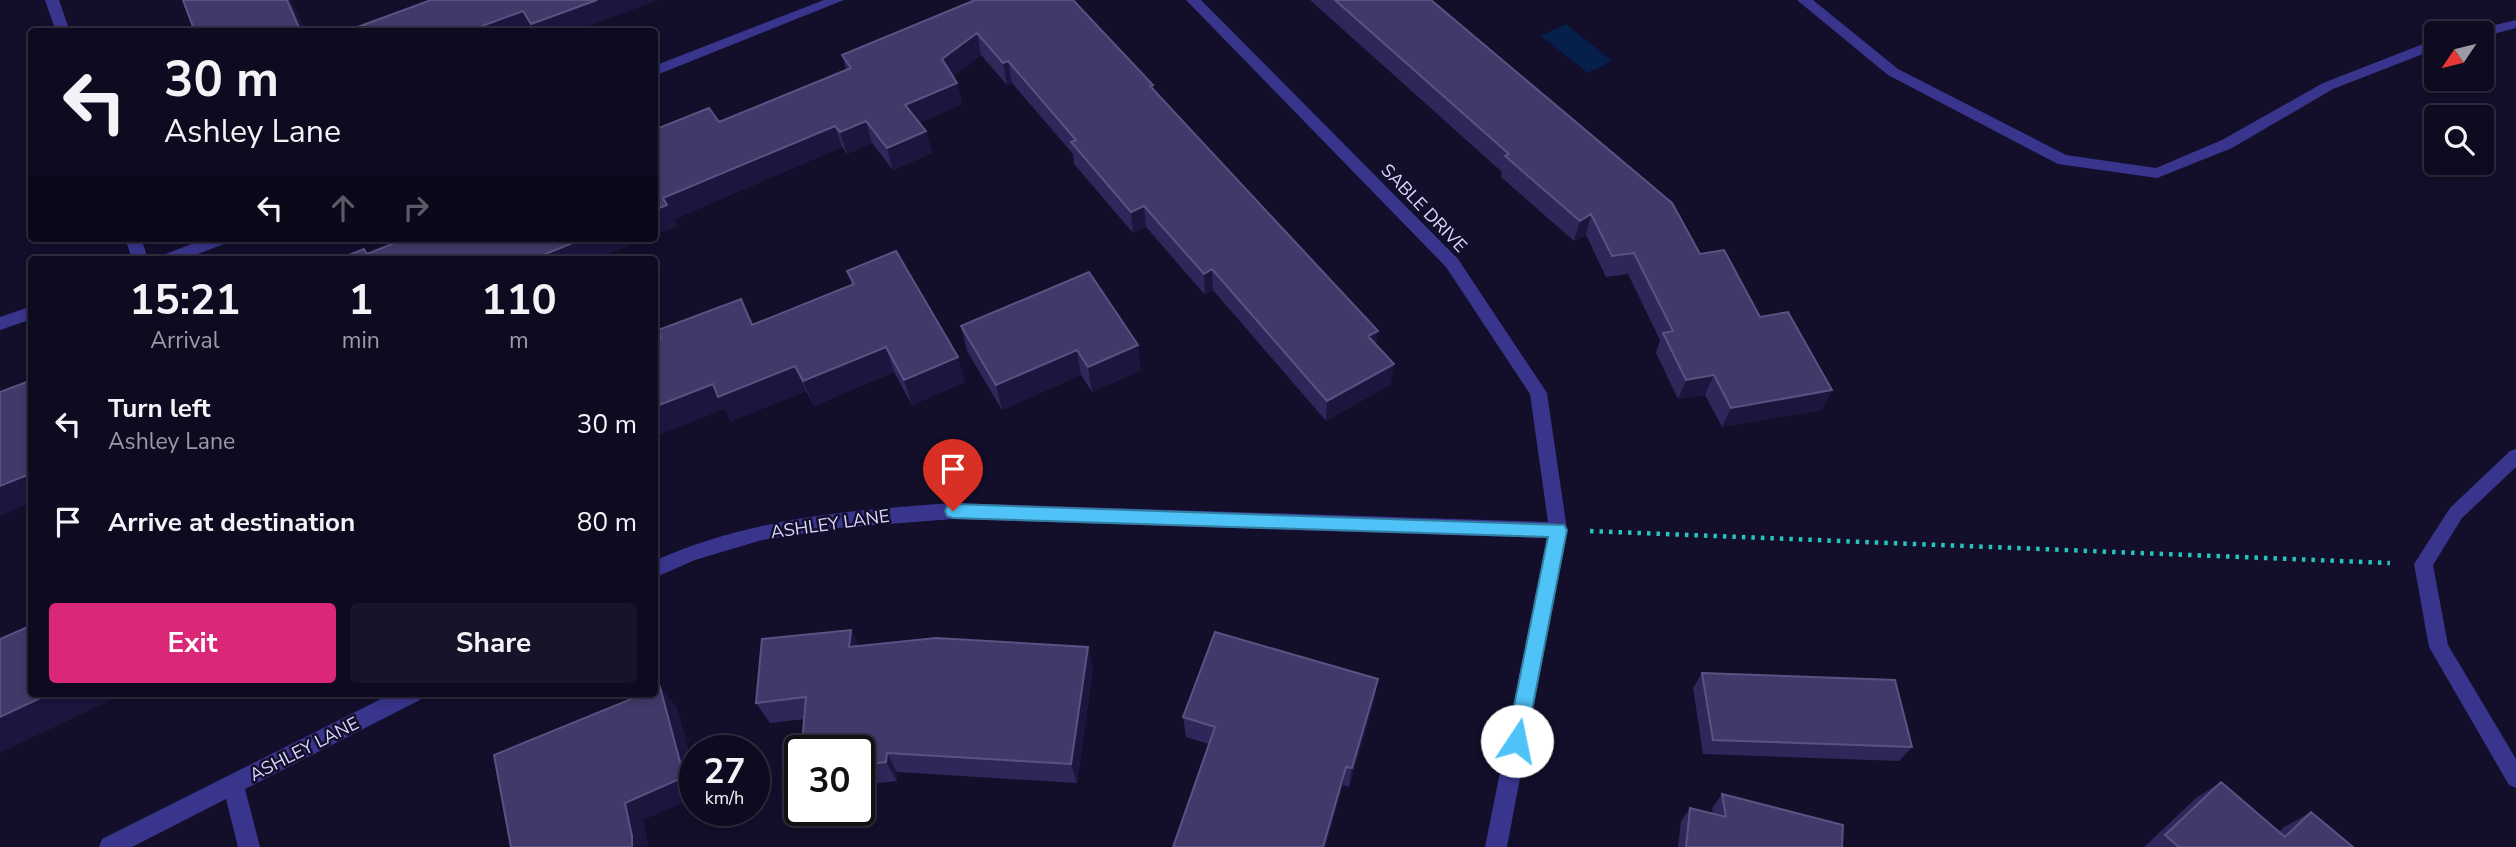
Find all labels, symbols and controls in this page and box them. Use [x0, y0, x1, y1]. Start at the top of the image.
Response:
north arrow [2424, 21, 2494, 91]
map controls [2424, 21, 2494, 175]
text: 30 m [164, 46, 279, 113]
icon: left [49, 56, 140, 147]
button: search [2424, 105, 2494, 175]
text: Ashley Lane [164, 110, 341, 153]
street label: SABLE DRIVE [1376, 159, 1472, 257]
icon: left [251, 189, 289, 227]
icon: ahead [324, 189, 362, 227]
icon: right [397, 189, 435, 227]
text: 15:21 [129, 272, 240, 329]
text: 1 [348, 272, 373, 329]
text: 110 [481, 272, 557, 329]
text: Arrival [150, 325, 219, 356]
text: min [342, 325, 380, 356]
text: m [509, 325, 529, 356]
text: Turn left [108, 391, 211, 426]
icon: left [49, 405, 87, 443]
text: 30 m [577, 407, 637, 442]
text: Ashley Lane [108, 426, 235, 457]
pin [923, 439, 983, 511]
icon: arrive [934, 450, 972, 488]
icon: arrive [49, 503, 87, 541]
street label: ASHLEY LANE [769, 504, 891, 544]
text: Arrive at destination [108, 505, 355, 540]
text: 80 m [577, 505, 637, 540]
button: Exit [49, 603, 336, 683]
button: Share [350, 603, 637, 683]
position arrow [1480, 704, 1554, 778]
street label: ASHLEY LANE [245, 711, 363, 787]
speed limit sign: 30 [784, 735, 875, 826]
text: 27 [703, 748, 746, 795]
text: km/h [705, 786, 744, 810]

